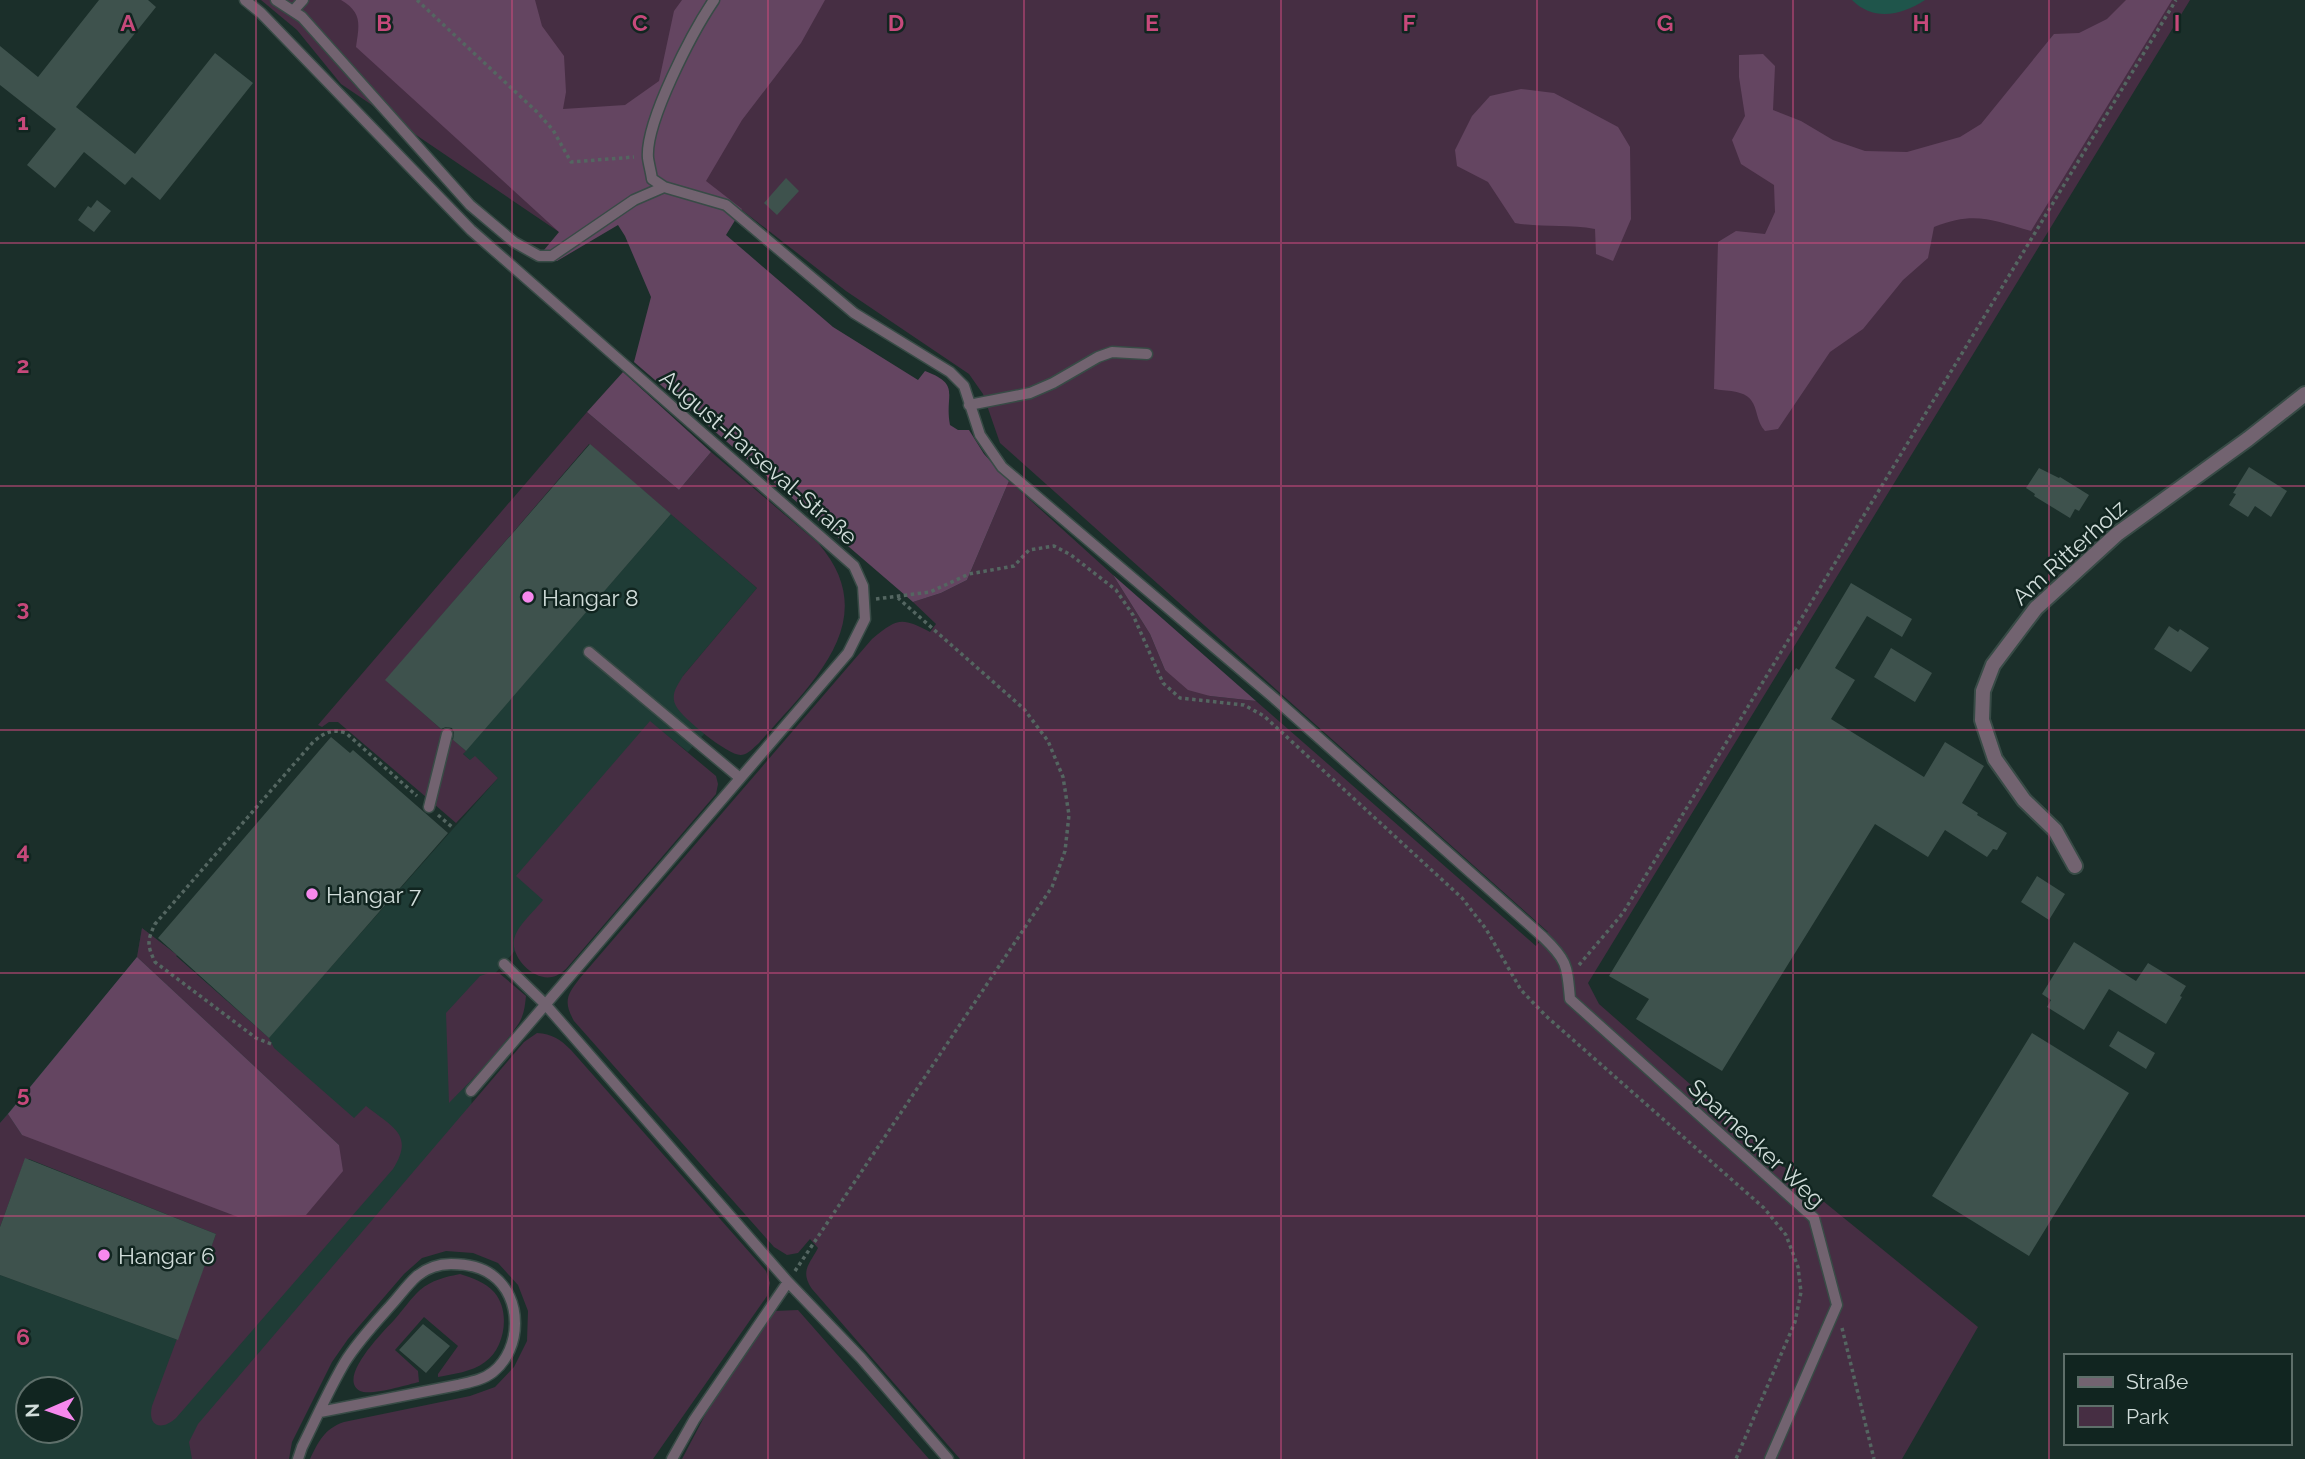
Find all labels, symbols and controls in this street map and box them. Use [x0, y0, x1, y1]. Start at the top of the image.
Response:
text: A [120, 9, 136, 36]
text: B [376, 9, 392, 36]
text: C [632, 9, 648, 36]
text: D [888, 9, 904, 36]
text: E [1145, 9, 1159, 36]
text: F [1402, 9, 1416, 36]
text: G [1657, 9, 1673, 36]
text: H [1912, 9, 1930, 36]
text: I [2174, 9, 2180, 36]
text: 1 [17, 108, 29, 135]
text: 2 [17, 351, 29, 378]
street label: August-Parseval-Straße [655, 364, 863, 550]
street label: Am Ritterholz [2006, 494, 2132, 610]
place label: Hangar 8 [542, 584, 639, 611]
marker: Hangar 8 [520, 589, 536, 605]
text: 3 [17, 594, 29, 621]
text: 4 [16, 837, 30, 864]
place label: Hangar 7 [326, 881, 422, 908]
marker: Hangar 7 [304, 886, 320, 902]
street label: Sparnecker Weg [1683, 1073, 1831, 1213]
text: 5 [17, 1080, 30, 1107]
place label: Hangar 6 [118, 1242, 215, 1269]
marker: Hangar 6 [96, 1247, 112, 1263]
text: 6 [16, 1323, 30, 1350]
legend [2064, 1354, 2291, 1445]
text: Straße [2126, 1369, 2188, 1394]
north arrow [14, 1375, 84, 1445]
text: N [21, 1403, 43, 1418]
text: Park [2126, 1404, 2169, 1429]

